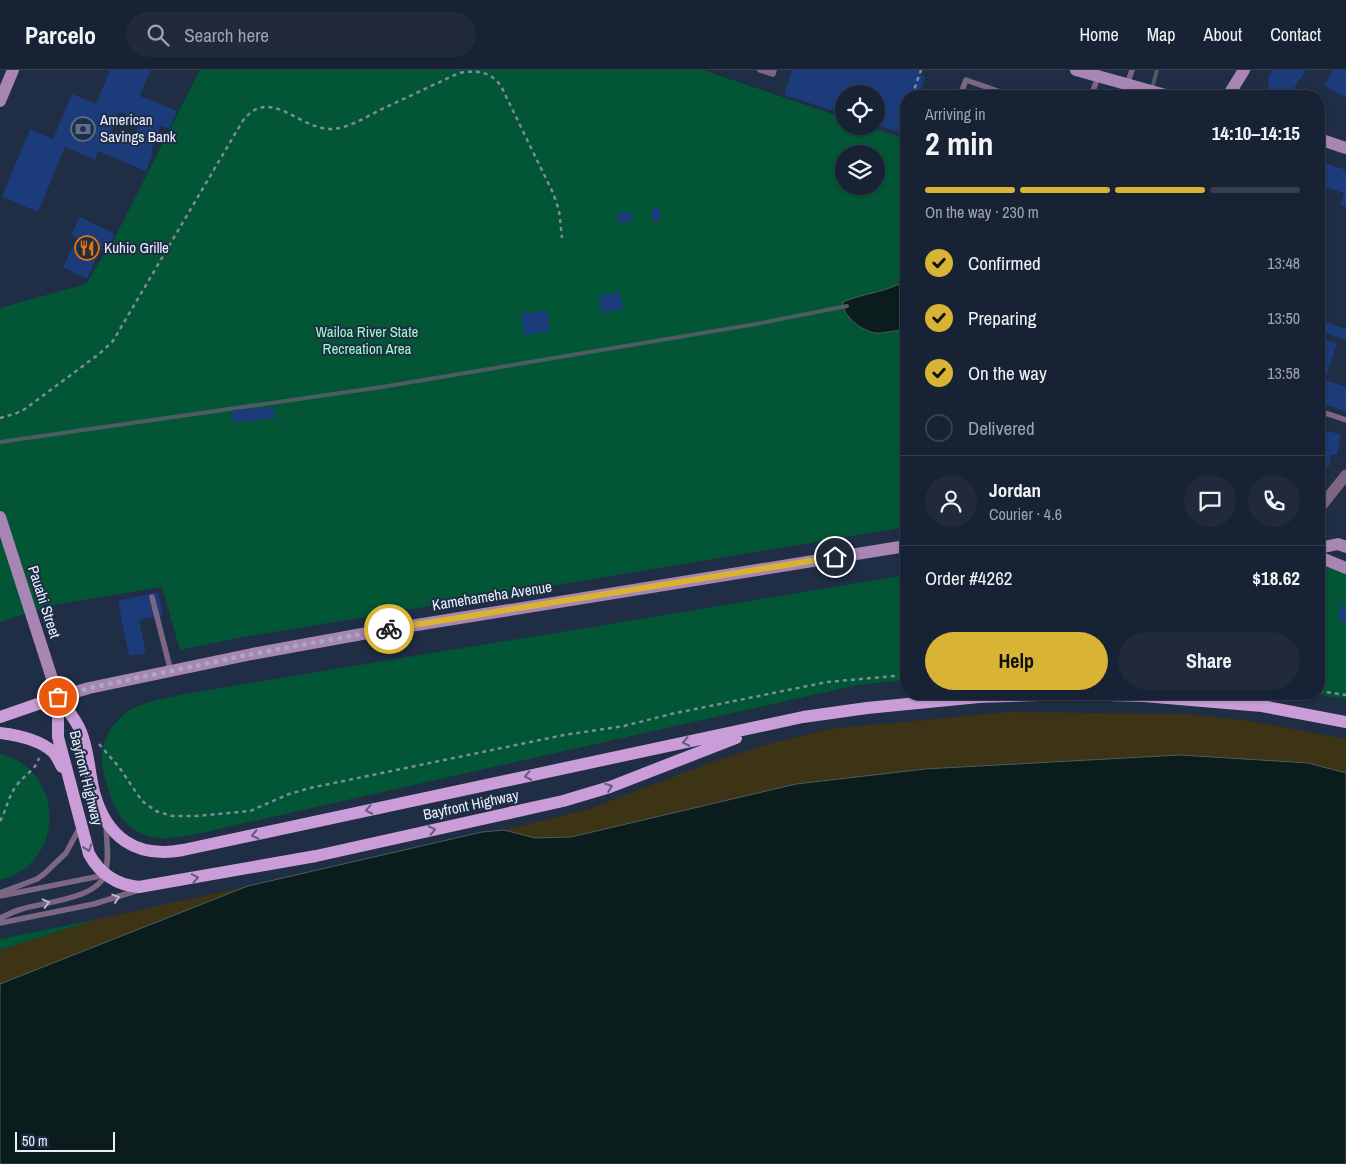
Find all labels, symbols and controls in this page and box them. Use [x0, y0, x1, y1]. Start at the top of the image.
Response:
search box [126, 12, 476, 57]
text: Parcelo [25, 19, 96, 51]
icon: search [144, 21, 172, 49]
text: Search here [184, 22, 269, 48]
text: Home [1079, 22, 1119, 47]
text: Map [1147, 22, 1176, 47]
text: About [1204, 22, 1242, 47]
text: Contact [1270, 22, 1321, 47]
map controls [835, 85, 885, 195]
button: locate [835, 85, 885, 135]
text: Arriving in [925, 103, 986, 125]
place label: American Savings Bank [99, 109, 177, 147]
bank icon: American Savings Bank [70, 116, 96, 142]
text: 14:10–14:15 [1212, 120, 1300, 146]
text: 2 min [925, 122, 994, 165]
button: layers [835, 145, 885, 195]
text: On the way · 230 m [925, 201, 1039, 223]
restaurant icon: Kuhio Grille [74, 235, 100, 261]
place label: Kuhio Grille [104, 237, 169, 258]
icon: check [925, 249, 953, 277]
text: Confirmed [968, 250, 1041, 276]
text: 13:48 [1267, 252, 1300, 274]
icon: check [925, 304, 953, 332]
text: Preparing [968, 305, 1036, 331]
text: 13:50 [1267, 307, 1300, 329]
park label: Wailoa River State Recreation Area [316, 321, 419, 359]
icon: check [925, 359, 953, 387]
text: On the way [968, 360, 1047, 386]
text: 13:58 [1267, 362, 1300, 384]
text: Delivered [968, 415, 1035, 441]
button: person [925, 475, 977, 527]
button: chat [1184, 475, 1236, 527]
button: phone [1248, 475, 1300, 527]
text: Jordan [989, 477, 1041, 503]
text: Courier · 4.6 [989, 503, 1062, 525]
pin [814, 536, 856, 578]
icon: home [821, 543, 849, 571]
street label: Pauahi Street [23, 563, 66, 641]
text: Order #4262 [925, 565, 1012, 591]
text: $18.62 [1252, 565, 1300, 591]
street label: Kamehameha Avenue [431, 576, 553, 615]
courier [364, 604, 414, 654]
icon: bike [375, 615, 403, 643]
button: Help [925, 632, 1108, 690]
button: Share [1118, 632, 1300, 690]
pin [37, 676, 79, 718]
icon: bag [44, 683, 72, 711]
street label: Bayfront Highway [65, 728, 109, 828]
one-way arrow [682, 736, 691, 747]
one-way arrow [523, 770, 532, 781]
one-way arrow [605, 783, 613, 793]
street label: Bayfront Highway [421, 784, 521, 825]
one-way arrow [364, 804, 373, 815]
one-way arrow [427, 825, 436, 836]
one-way arrow [250, 829, 259, 839]
one-way arrow [82, 843, 92, 852]
one-way arrow [191, 873, 200, 884]
one-way arrow [111, 894, 120, 904]
one-way arrow [42, 898, 51, 909]
scale bar [15, 1129, 115, 1152]
text: 50 m [22, 1132, 48, 1150]

